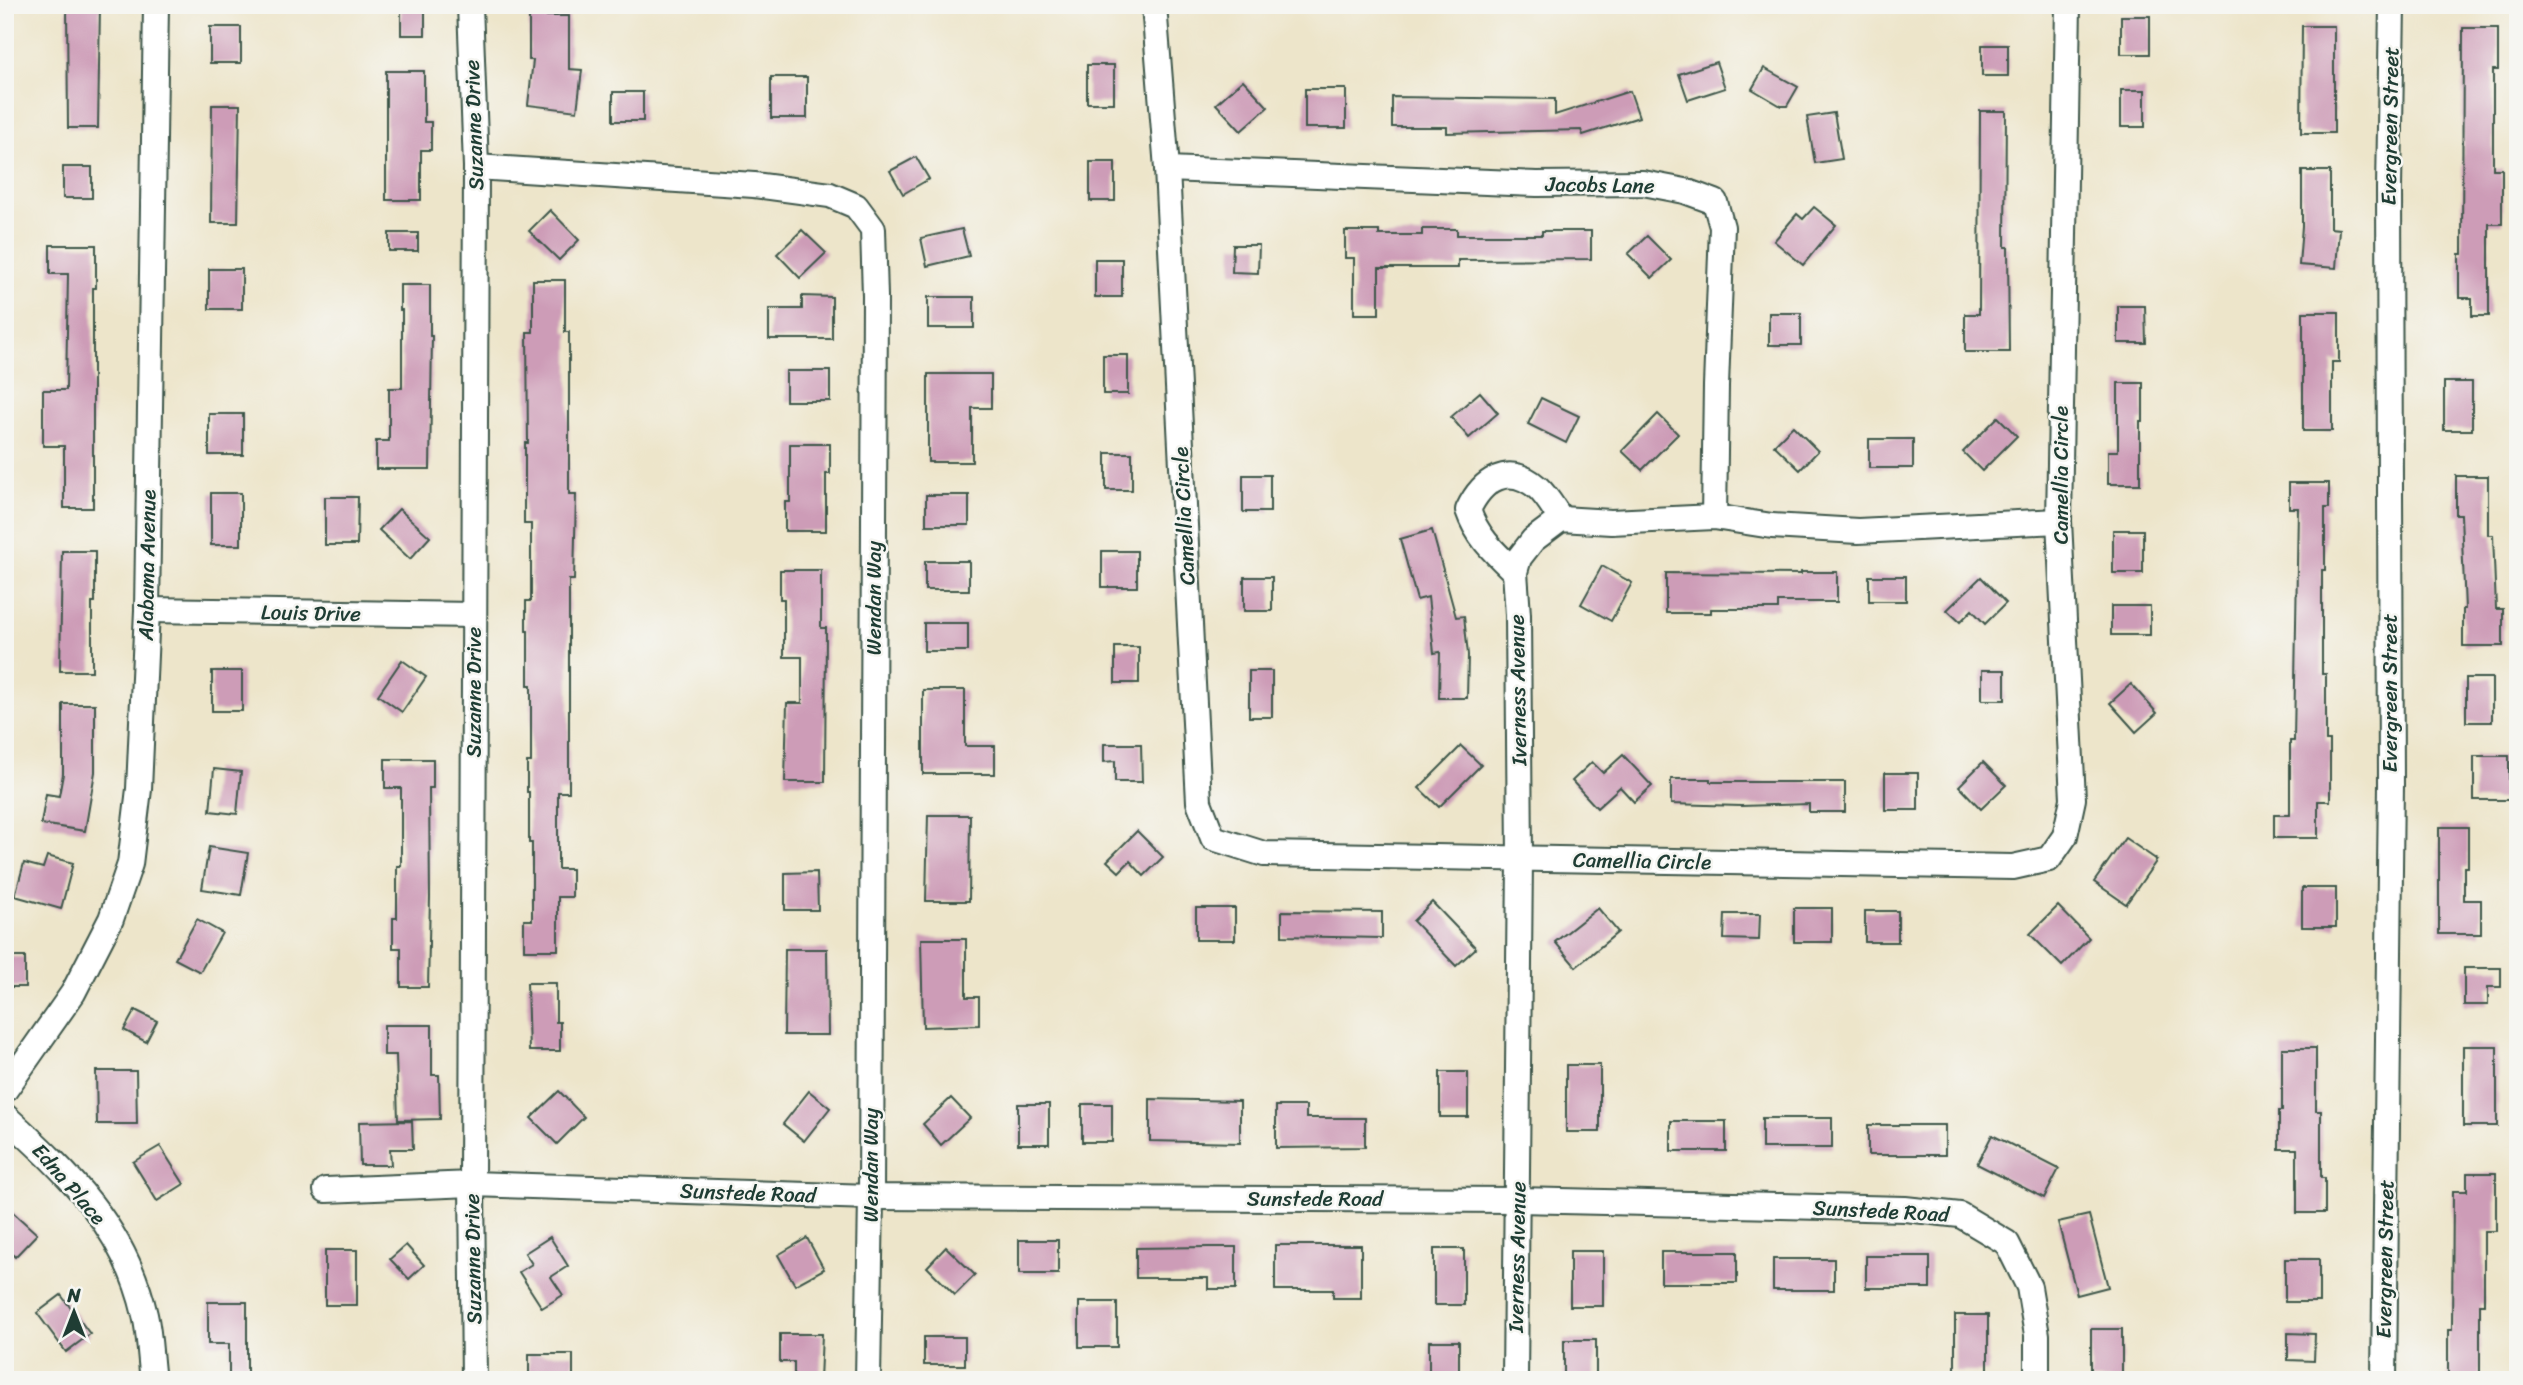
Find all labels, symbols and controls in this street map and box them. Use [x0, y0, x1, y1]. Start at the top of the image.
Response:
street label: Evergreen Street [2370, 46, 2410, 206]
street label: Suzanne Drive [453, 59, 495, 191]
street label: Jacobs Lane [1544, 165, 1655, 205]
street label: Camellia Circle [2042, 406, 2080, 544]
street label: Camellia Circle [1161, 446, 1207, 586]
street label: Alabama Avenue [127, 489, 167, 642]
street label: Wendan Way [855, 541, 893, 655]
street label: Louis Drive [261, 593, 362, 633]
street label: Iverness Avenue [1498, 614, 1538, 767]
street label: Evergreen Street [2371, 614, 2409, 772]
street label: Suzanne Drive [455, 626, 493, 757]
street label: Camellia Circle [1572, 841, 1712, 881]
street label: Wendan Way [852, 1108, 890, 1222]
street label: Edna Place [22, 1134, 116, 1234]
street label: Sunstede Road [679, 1172, 819, 1214]
street label: Evergreen Street [2365, 1179, 2405, 1339]
street label: Sunstede Road [1247, 1180, 1385, 1218]
street label: Iverness Avenue [1497, 1181, 1537, 1334]
street label: Sunstede Road [1812, 1188, 1952, 1234]
street label: Suzanne Drive [453, 1193, 493, 1325]
north arrow [38, 1276, 108, 1346]
text: N [66, 1279, 81, 1312]

